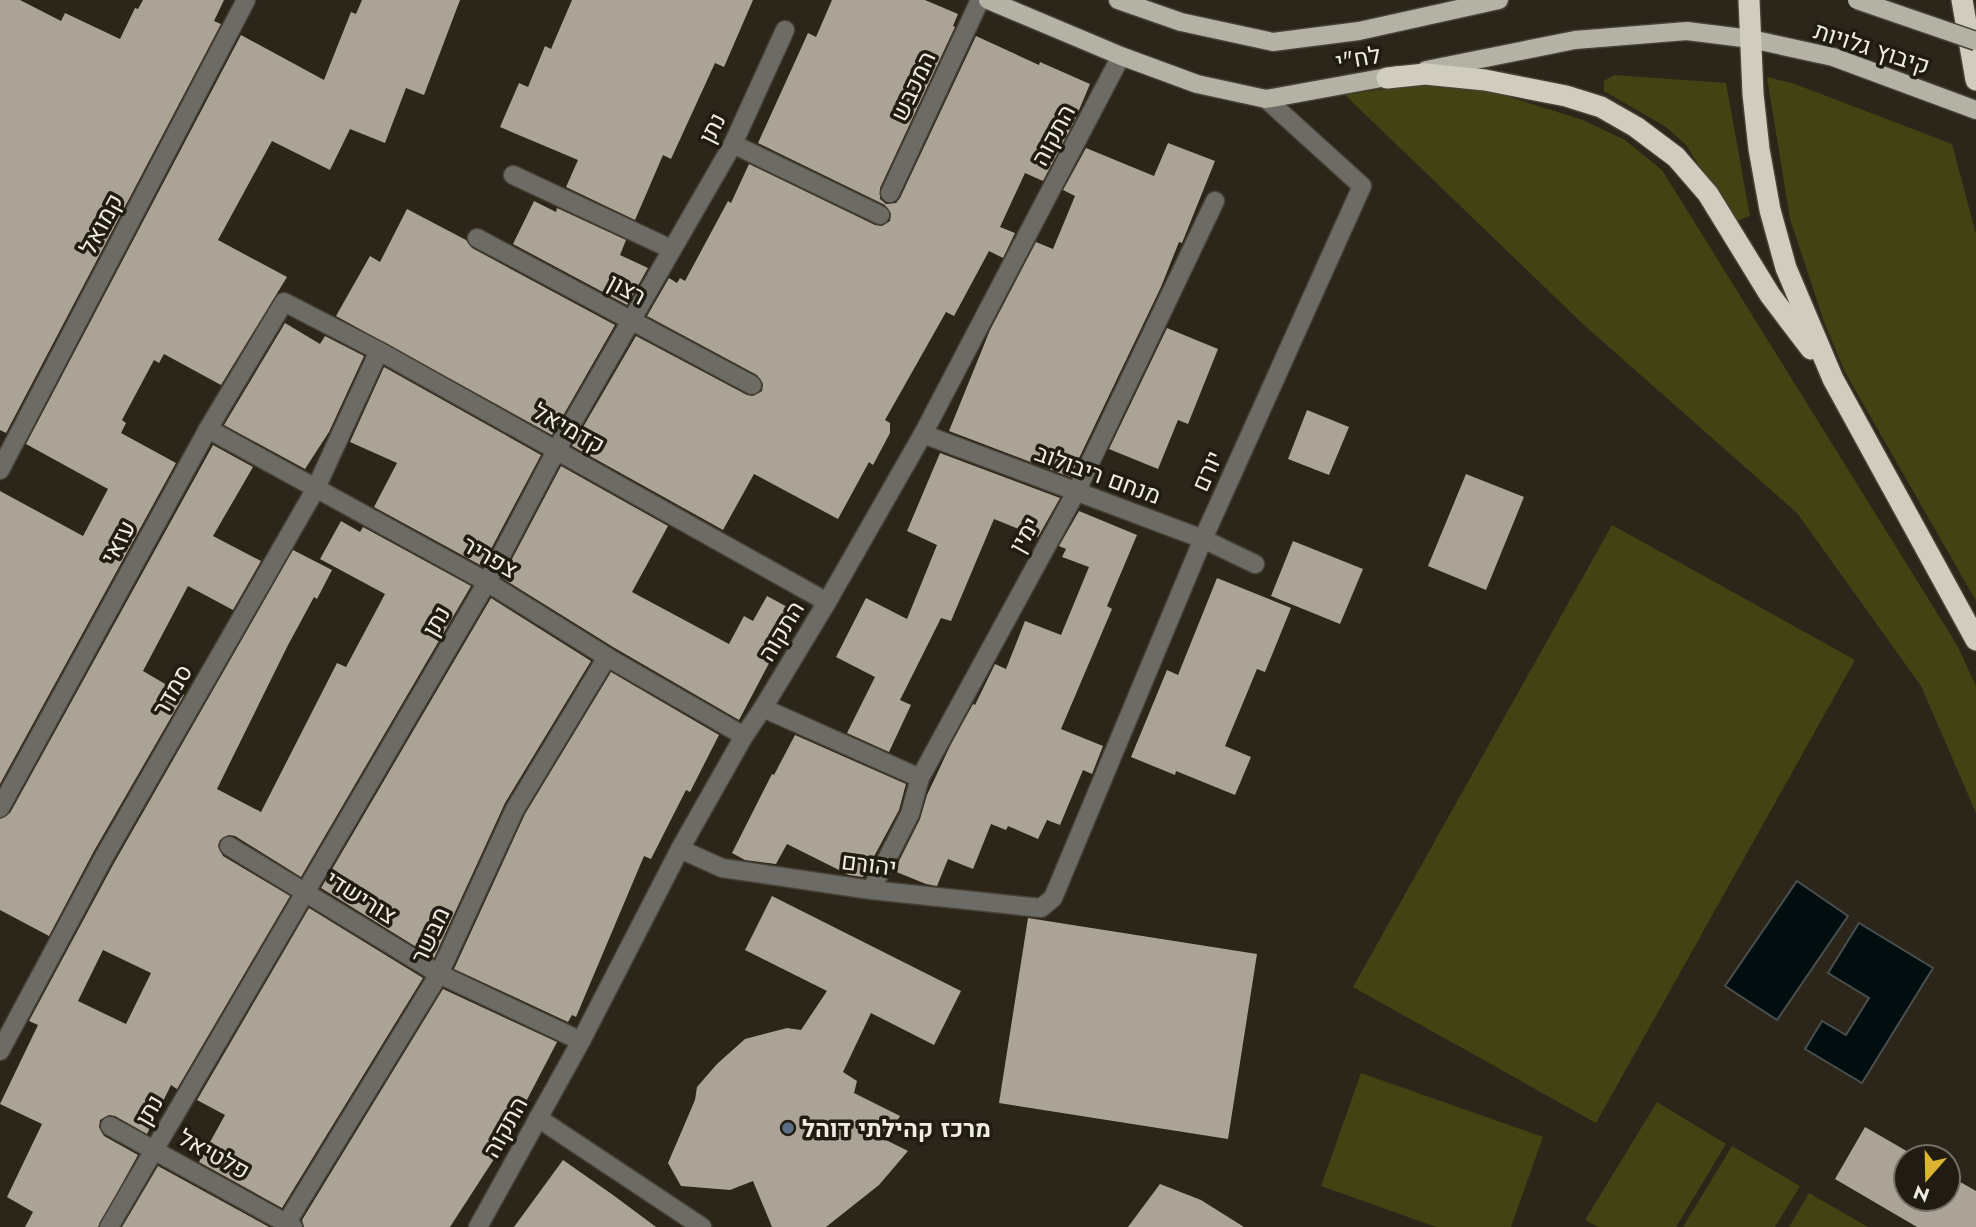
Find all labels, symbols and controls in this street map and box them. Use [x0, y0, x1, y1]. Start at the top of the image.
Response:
street label: קיבוץ גלויות [1810, 13, 1934, 83]
street label: לח"י [1333, 37, 1383, 79]
street label: המכבש [882, 45, 944, 127]
street label: התקוה [1022, 98, 1084, 172]
street label: נתן [689, 106, 735, 150]
street label: קמואל [70, 187, 132, 261]
street label: רצון [602, 264, 652, 314]
street label: קדמיאל [527, 394, 611, 462]
street label: מנחם ריבולוב [1030, 435, 1166, 513]
street label: יורם [1183, 445, 1231, 497]
street label: ימין [1000, 511, 1048, 559]
street label: עזאי [92, 514, 144, 570]
street label: צפריר [456, 527, 524, 587]
street label: התקוה [749, 594, 813, 668]
street label: נתן [413, 599, 459, 643]
street label: סמדר [143, 658, 201, 722]
street label: יהורם [839, 843, 899, 885]
street label: צורישדי [319, 861, 403, 933]
street label: מבשר [402, 901, 458, 969]
street label: נתן [126, 1088, 172, 1132]
street label: התקוה [474, 1090, 536, 1164]
place label: מרכז קהילתי דוהל [802, 1111, 991, 1146]
street label: פלטיאל [172, 1120, 256, 1188]
marker: מרכז קהילתי דוהל [780, 1120, 796, 1136]
north arrow [1892, 1143, 1962, 1213]
text: N [1910, 1178, 1933, 1209]

